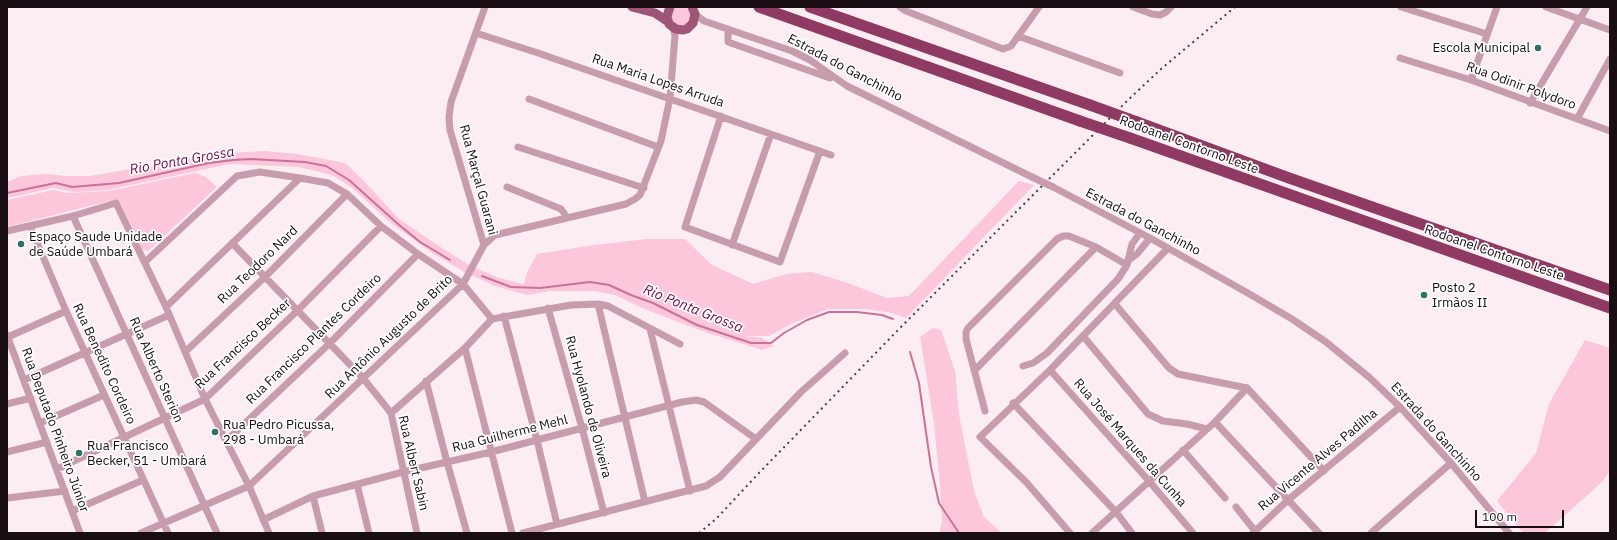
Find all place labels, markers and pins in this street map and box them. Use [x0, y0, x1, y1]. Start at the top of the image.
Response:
place label: Escola Municipal [1432, 40, 1530, 56]
marker: Escola Municipal [1533, 43, 1543, 53]
place label: Espaço Saude Unidade de Saúde Umbará [29, 229, 162, 260]
marker: Espaço Saude Unidade de Saúde Umbará [16, 239, 26, 249]
place label: Posto 2 Irmãos II [1432, 280, 1487, 311]
marker: Posto 2 Irmãos II [1419, 290, 1429, 300]
place label: Rua Pedro Picussa, 298 - Umbará [223, 417, 334, 448]
marker: Rua Pedro Picussa, 298 - Umbará [210, 427, 220, 437]
place label: Rua Francisco Becker, 51 - Umbará [87, 438, 206, 469]
marker: Rua Francisco Becker, 51 - Umbará [74, 448, 84, 458]

